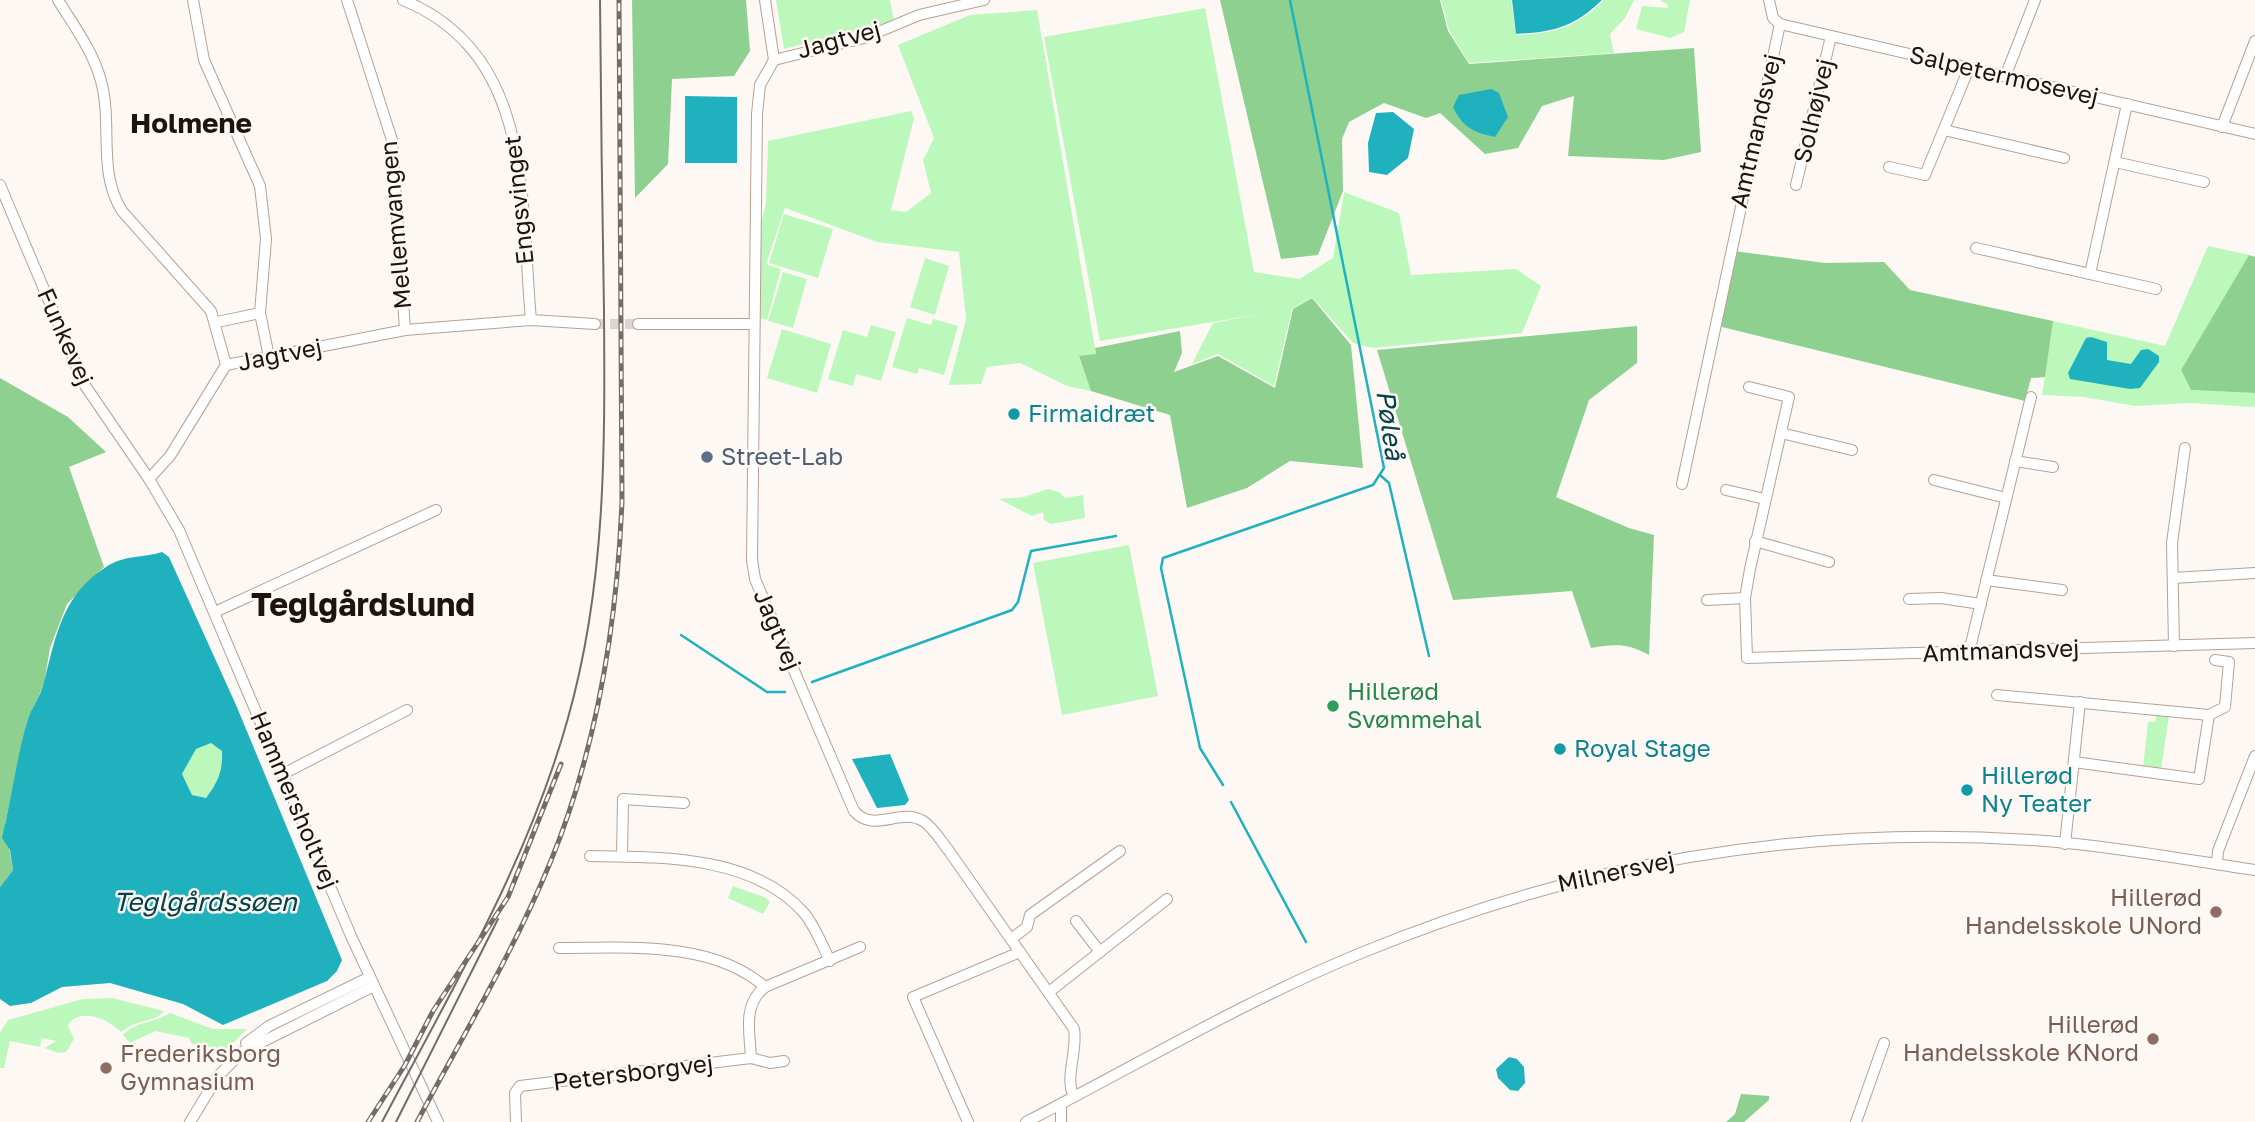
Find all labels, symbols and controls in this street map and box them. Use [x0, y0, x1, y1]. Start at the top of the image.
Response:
street label: Jagtvej [794, 14, 883, 64]
street label: Salpetermosevej [1907, 39, 2102, 110]
street label: Amtmandsvej [1723, 51, 1786, 210]
street label: Solhøjvej [1786, 56, 1839, 166]
district label: Holmene [130, 106, 252, 139]
street label: Engsvinget [496, 134, 539, 266]
street label: Mellemvangen [373, 140, 416, 310]
street label: Funkevej [32, 283, 101, 390]
street label: Jagtvej [235, 331, 324, 376]
water label: Pøleå [1370, 388, 1411, 463]
place label: Firmaidræt [1028, 398, 1155, 427]
marker: Firmaidræt [1006, 406, 1022, 422]
place label: Street-Lab [721, 441, 843, 470]
marker: Street-Lab [699, 449, 715, 465]
district label: Teglgårdslund [251, 585, 475, 623]
street label: Jagtvej [748, 585, 808, 674]
street label: Amtmandsvej [1922, 632, 2080, 667]
place label: Hillerød Svømmehal [1347, 676, 1482, 733]
marker: Hillerød Svømmehal [1325, 698, 1341, 714]
street label: Hammersholtvej [245, 706, 346, 893]
place label: Royal Stage [1574, 733, 1711, 762]
marker: Royal Stage [1552, 741, 1568, 757]
place label: Hillerød Ny Teater [1981, 760, 2092, 817]
marker: Hillerød Ny Teater [1959, 782, 1975, 798]
street label: Milnersvej [1555, 844, 1677, 897]
place label: Hillerød Handelsskole UNord [1965, 882, 2202, 939]
water label: Teglgårdssøen [113, 886, 298, 917]
marker: Hillerød Handelsskole UNord [2208, 904, 2224, 920]
place label: Hillerød Handelsskole KNord [1903, 1009, 2139, 1066]
marker: Hillerød Handelsskole KNord [2145, 1031, 2161, 1047]
place label: Frederiksborg Gymnasium [120, 1038, 281, 1095]
street label: Petersborgvej [551, 1047, 715, 1096]
marker: Frederiksborg Gymnasium [98, 1060, 114, 1076]

